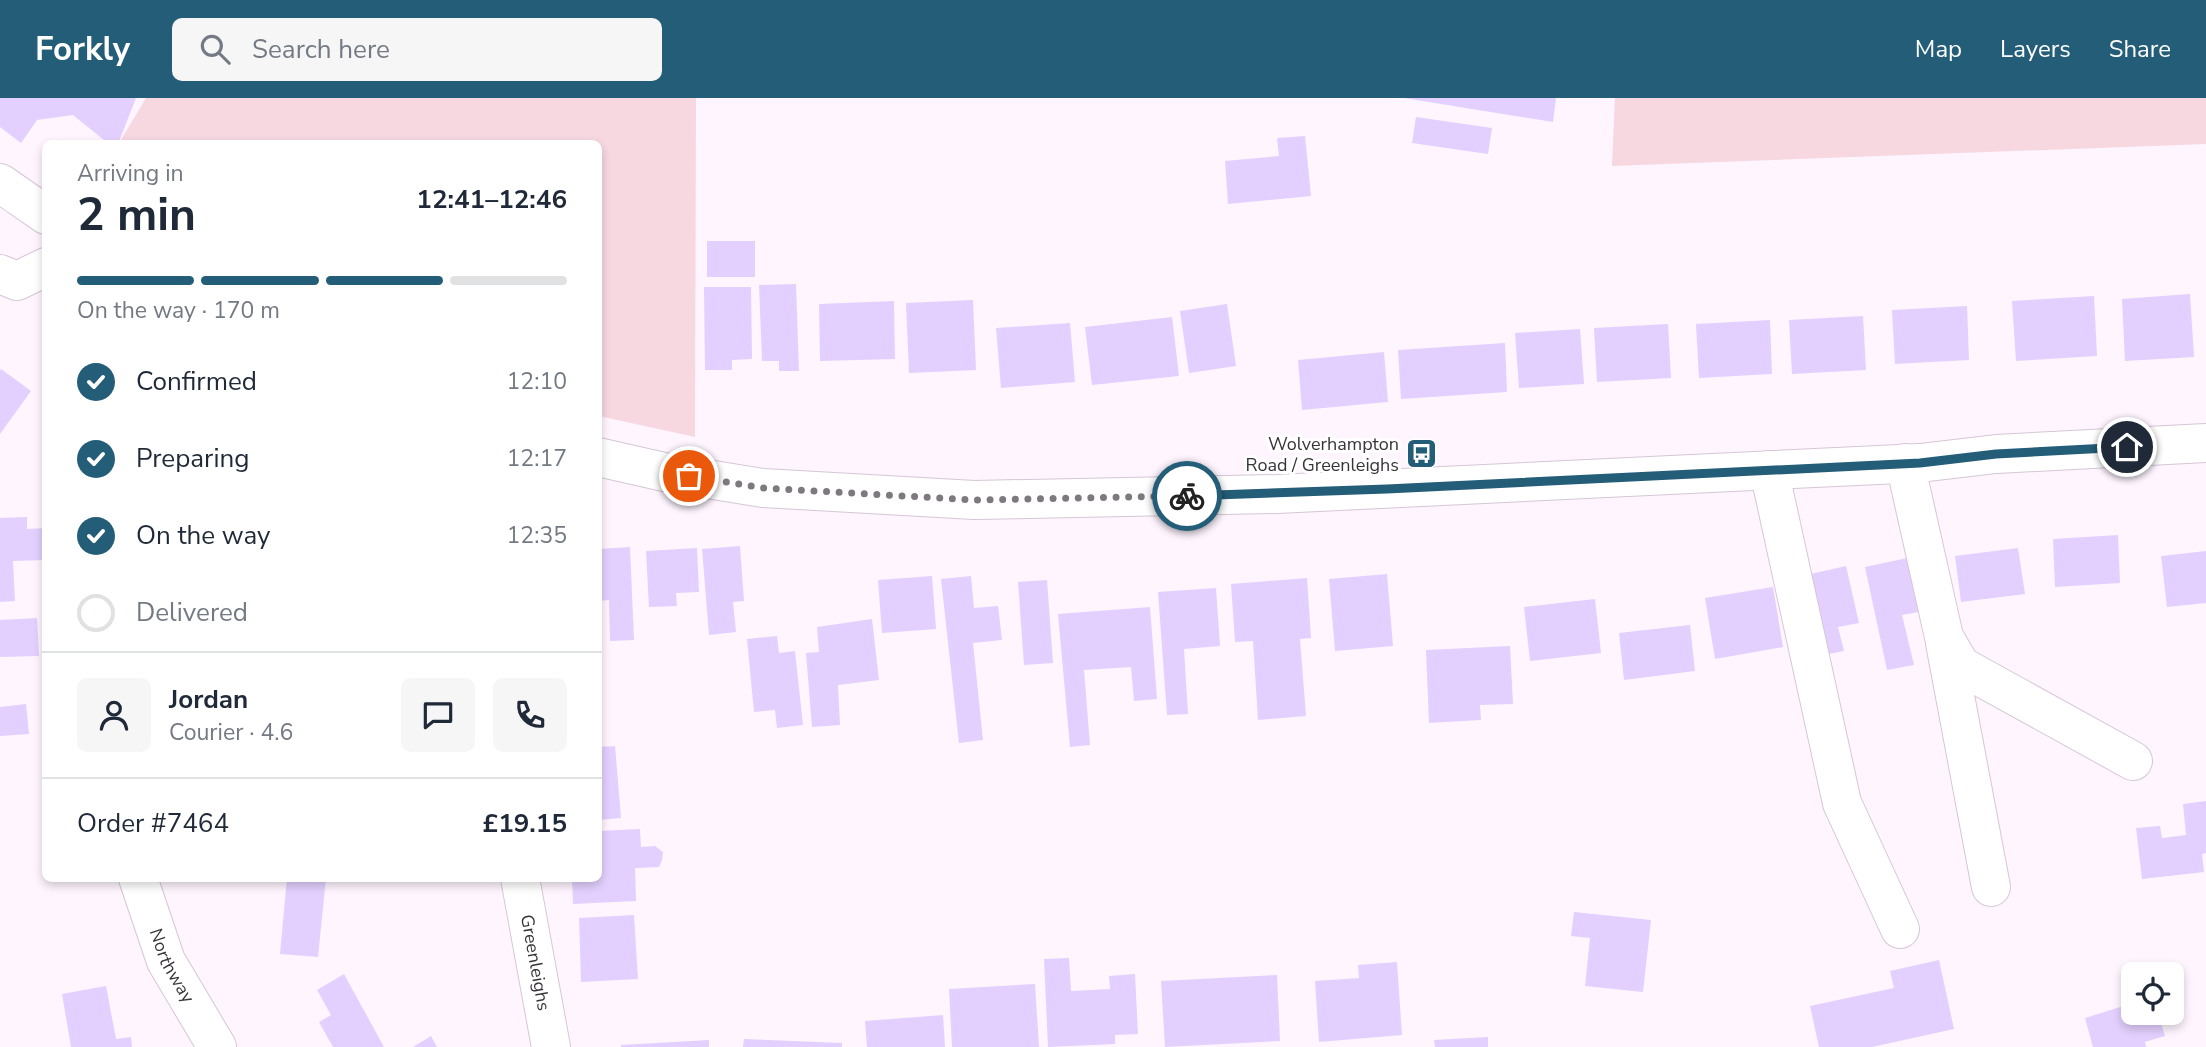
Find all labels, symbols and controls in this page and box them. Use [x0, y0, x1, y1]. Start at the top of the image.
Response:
search box [172, 18, 662, 81]
text: Forkly [35, 27, 130, 72]
icon: search [196, 30, 234, 68]
text: Search here [252, 32, 390, 67]
text: Map [1915, 33, 1962, 65]
text: Layers [2000, 33, 2071, 65]
text: Share [2109, 33, 2171, 65]
text: Arriving in [77, 158, 184, 189]
text: 12:41–12:46 [416, 182, 567, 217]
text: 2 min [77, 183, 196, 246]
text: On the way · 170 m [77, 295, 280, 326]
icon: check [77, 363, 115, 401]
text: Confirmed [136, 364, 257, 399]
text: 12:10 [507, 366, 567, 397]
pin [2097, 417, 2157, 477]
icon: home [2108, 428, 2146, 466]
place label: Wolverhampton Road / Greenleighs [1246, 432, 1399, 477]
bus stop icon: Wolverhampton Road / Greenleighs [1405, 437, 1439, 471]
icon: check [77, 440, 115, 478]
text: Preparing [136, 441, 249, 476]
text: 12:17 [507, 443, 567, 474]
pin [659, 446, 719, 506]
icon: bag [670, 457, 708, 495]
courier [1152, 461, 1222, 531]
icon: bike [1168, 477, 1206, 515]
icon: check [77, 517, 115, 555]
text: On the way [136, 518, 270, 553]
text: 12:35 [507, 520, 567, 551]
text: Delivered [136, 595, 248, 630]
button: person [77, 678, 151, 752]
button: chat [401, 678, 475, 752]
button: phone [493, 678, 567, 752]
text: Jordan [169, 682, 248, 717]
text: Courier · 4.6 [169, 717, 293, 748]
text: Order #7464 [77, 806, 229, 841]
text: £19.15 [483, 806, 567, 841]
street label: Greenleighs [515, 913, 556, 1013]
street label: Northway [144, 925, 200, 1008]
map controls [2121, 962, 2184, 1025]
button: locate [2121, 962, 2184, 1025]

